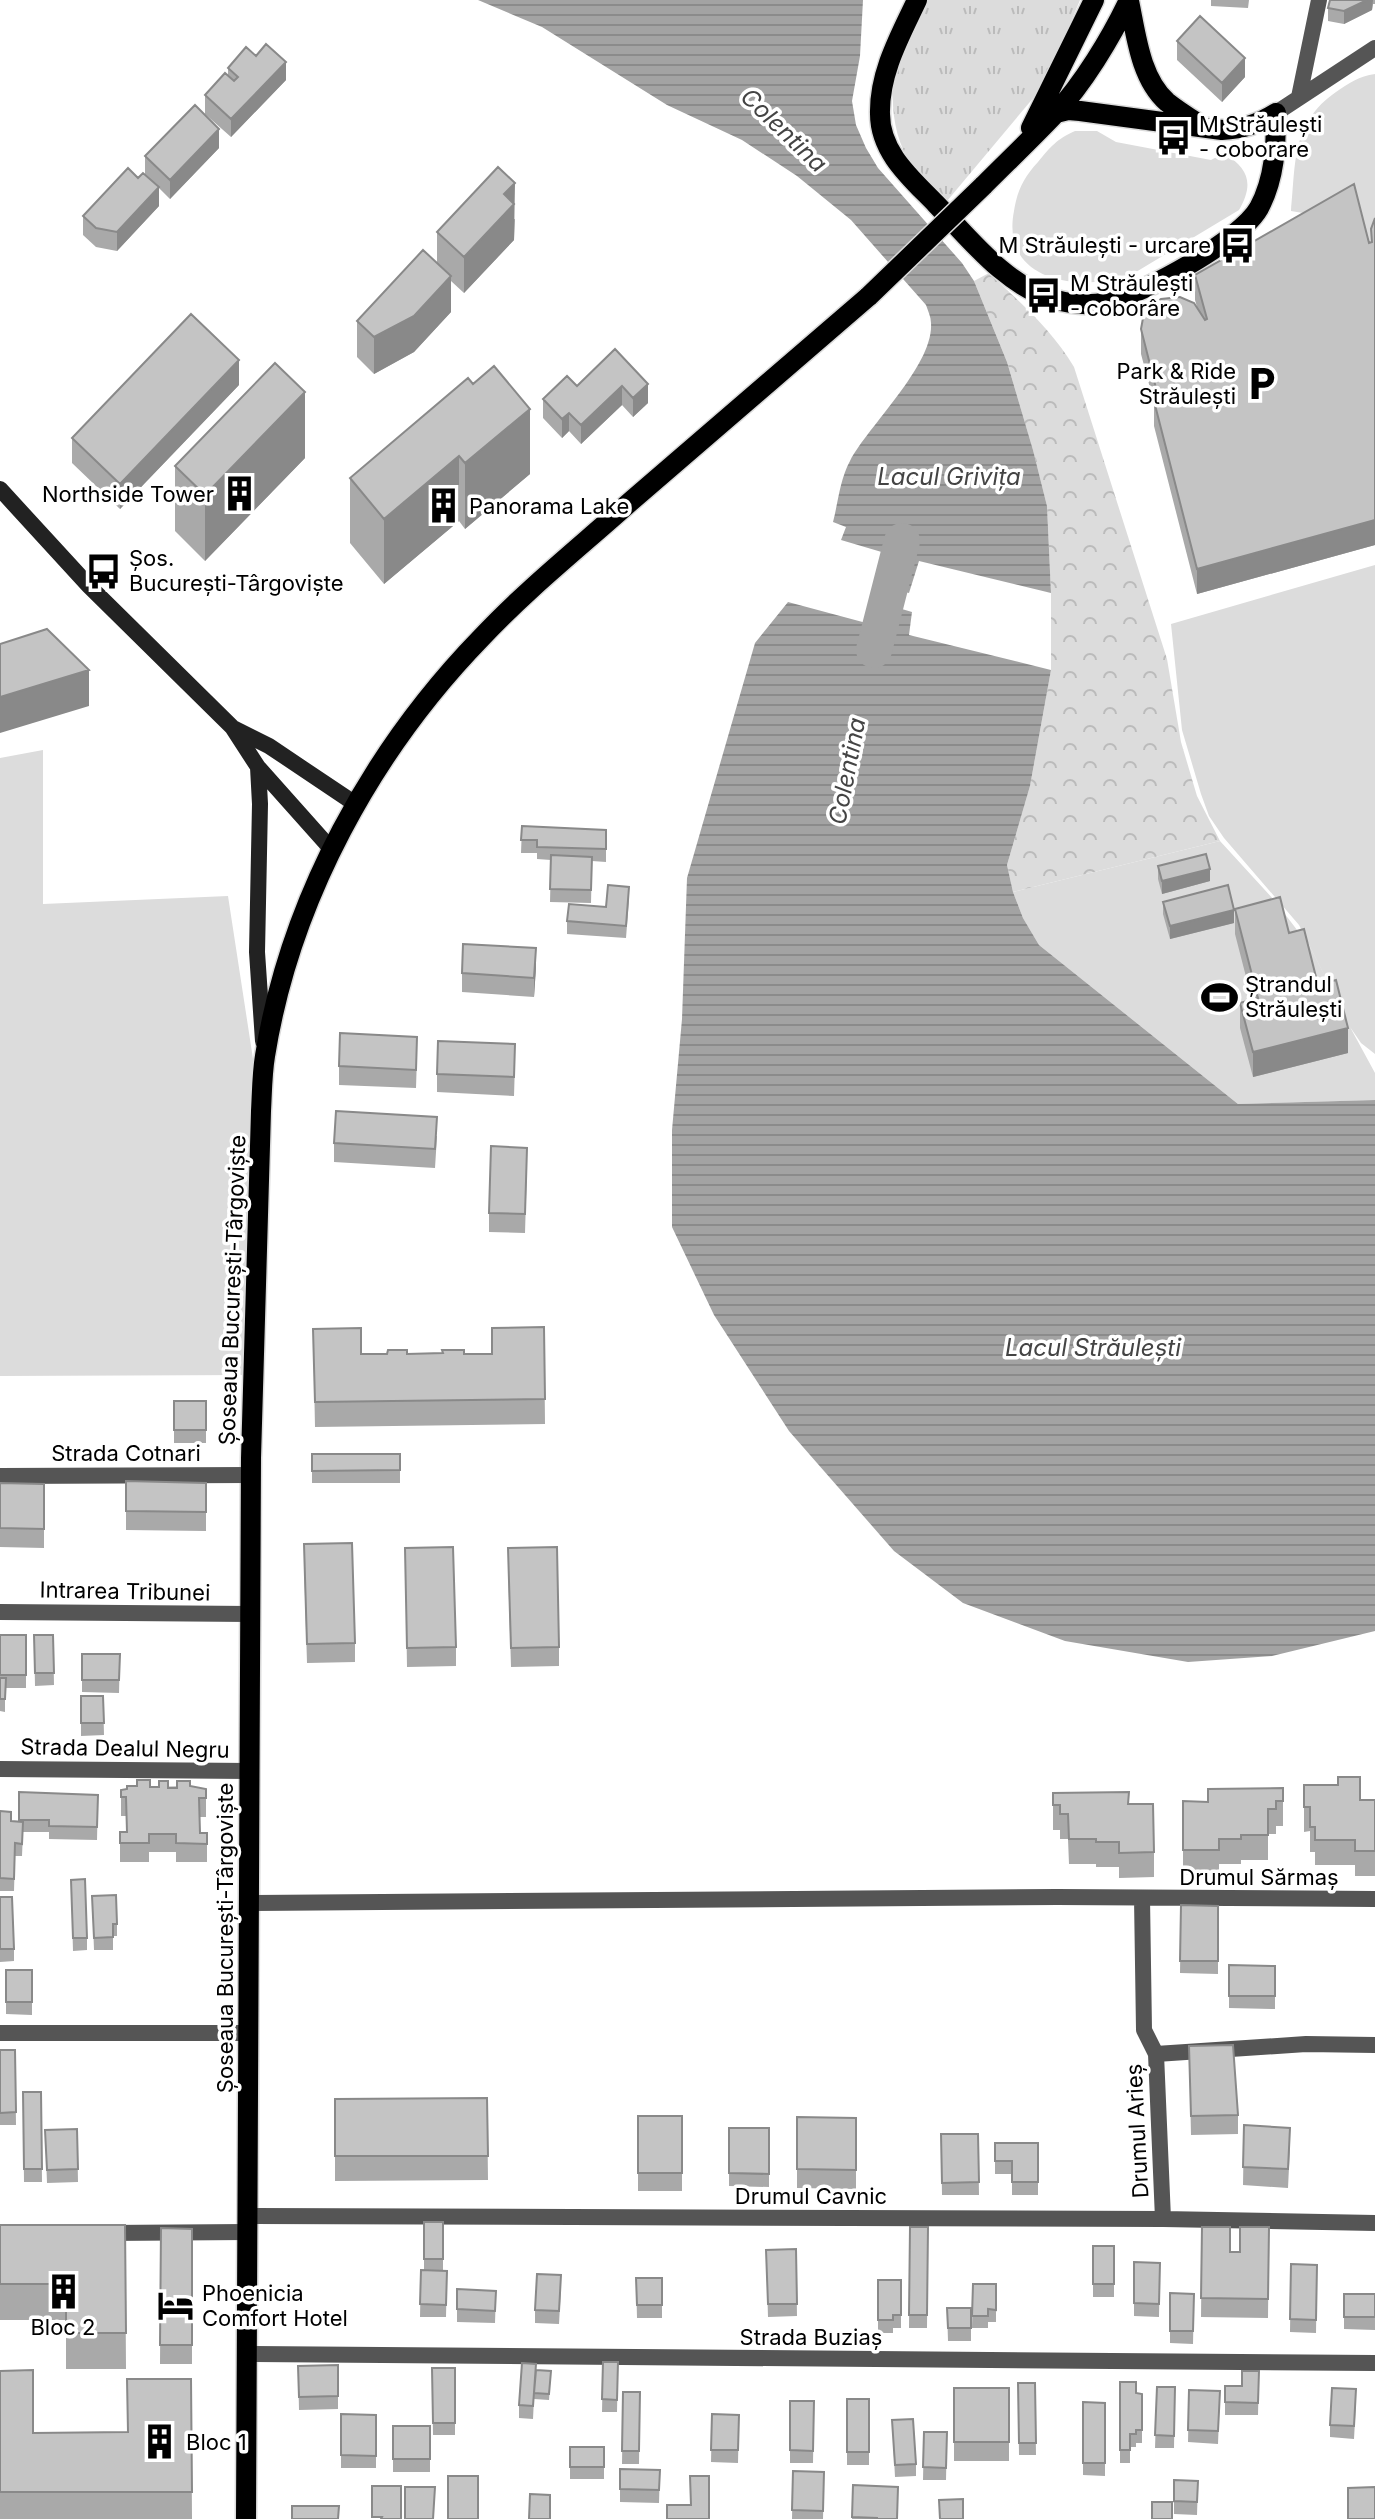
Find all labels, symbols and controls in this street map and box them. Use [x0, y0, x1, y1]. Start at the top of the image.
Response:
water label: Colentina [735, 82, 833, 178]
place label: M Străulești - coborare [1199, 111, 1322, 162]
bus stop icon: M Străulești - coborare [1154, 118, 1192, 156]
bus stop icon: M Străulești - urcare [1218, 226, 1256, 264]
place label: M Străulești - urcare [998, 232, 1211, 259]
place label: M Străulești - coborâre [1070, 270, 1193, 321]
bus stop icon: M Străulești - coborâre [1025, 277, 1063, 315]
place label: Park & Ride Străulești [1117, 358, 1236, 410]
parking icon: Park & Ride Străulești [1243, 365, 1281, 403]
water label: Lacul Grivița [877, 462, 1021, 491]
building icon: Northside Tower [221, 475, 259, 513]
place label: Northside Tower [42, 481, 214, 507]
building icon: Panorama Lake [424, 487, 462, 525]
place label: Panorama Lake [469, 493, 629, 519]
place label: Șos. București-Târgoviște [129, 545, 344, 597]
bus stop icon: Șos. București-Târgoviște [84, 552, 122, 590]
water label: Colentina [822, 715, 872, 827]
place label: Ștrandul Străulești [1245, 971, 1342, 1023]
sports icon: Ștrandul Străulești [1200, 978, 1238, 1016]
street label: Șoseaua București-Târgoviște [214, 1134, 251, 1446]
water label: Lacul Străulești [1005, 1333, 1182, 1362]
street label: Strada Cotnari [51, 1440, 201, 1466]
street label: Intrarea Tribunei [39, 1577, 211, 1605]
street label: Strada Dealul Negru [20, 1733, 230, 1763]
street label: Șoseaua București-Târgoviște [212, 1783, 239, 2093]
street label: Drumul Sărmaș [1179, 1864, 1339, 1891]
street label: Drumul Arieș [1120, 2063, 1155, 2199]
street label: Drumul Cavnic [735, 2183, 887, 2209]
building icon: Bloc 2 [44, 2272, 82, 2310]
place label: Phoenicia Comfort Hotel [202, 2280, 348, 2331]
hotel icon: Phoenicia Comfort Hotel [157, 2287, 195, 2325]
place label: Bloc 2 [30, 2314, 96, 2340]
street label: Strada Buziaș [740, 2324, 882, 2351]
building icon: Bloc 1 [141, 2423, 179, 2461]
place label: Bloc 1 [186, 2429, 247, 2455]

